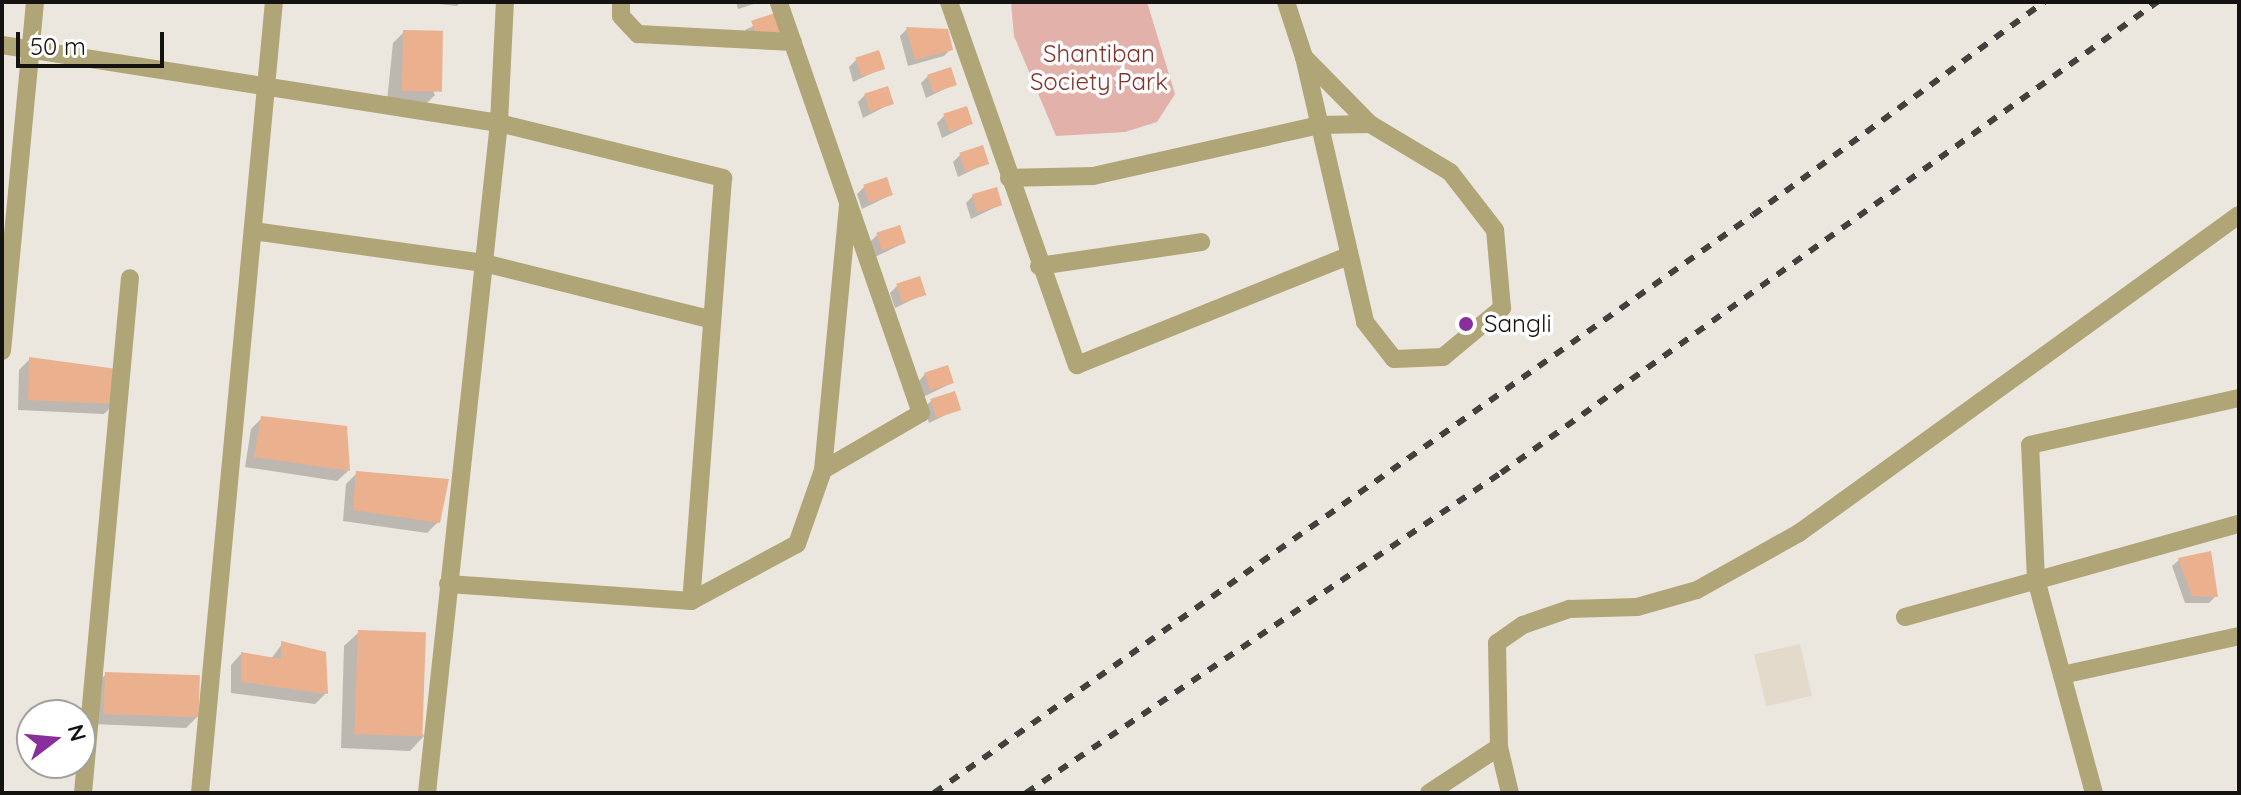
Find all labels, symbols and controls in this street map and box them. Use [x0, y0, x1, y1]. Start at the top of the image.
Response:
scale bar [20, 16, 168, 66]
text: 50 m [30, 31, 86, 61]
park label: Shantiban Society Park [1030, 40, 1168, 96]
place label: Sangli [1484, 310, 1552, 338]
marker: Sangli [1455, 313, 1477, 335]
north arrow [16, 699, 96, 779]
text: N [61, 721, 93, 745]

